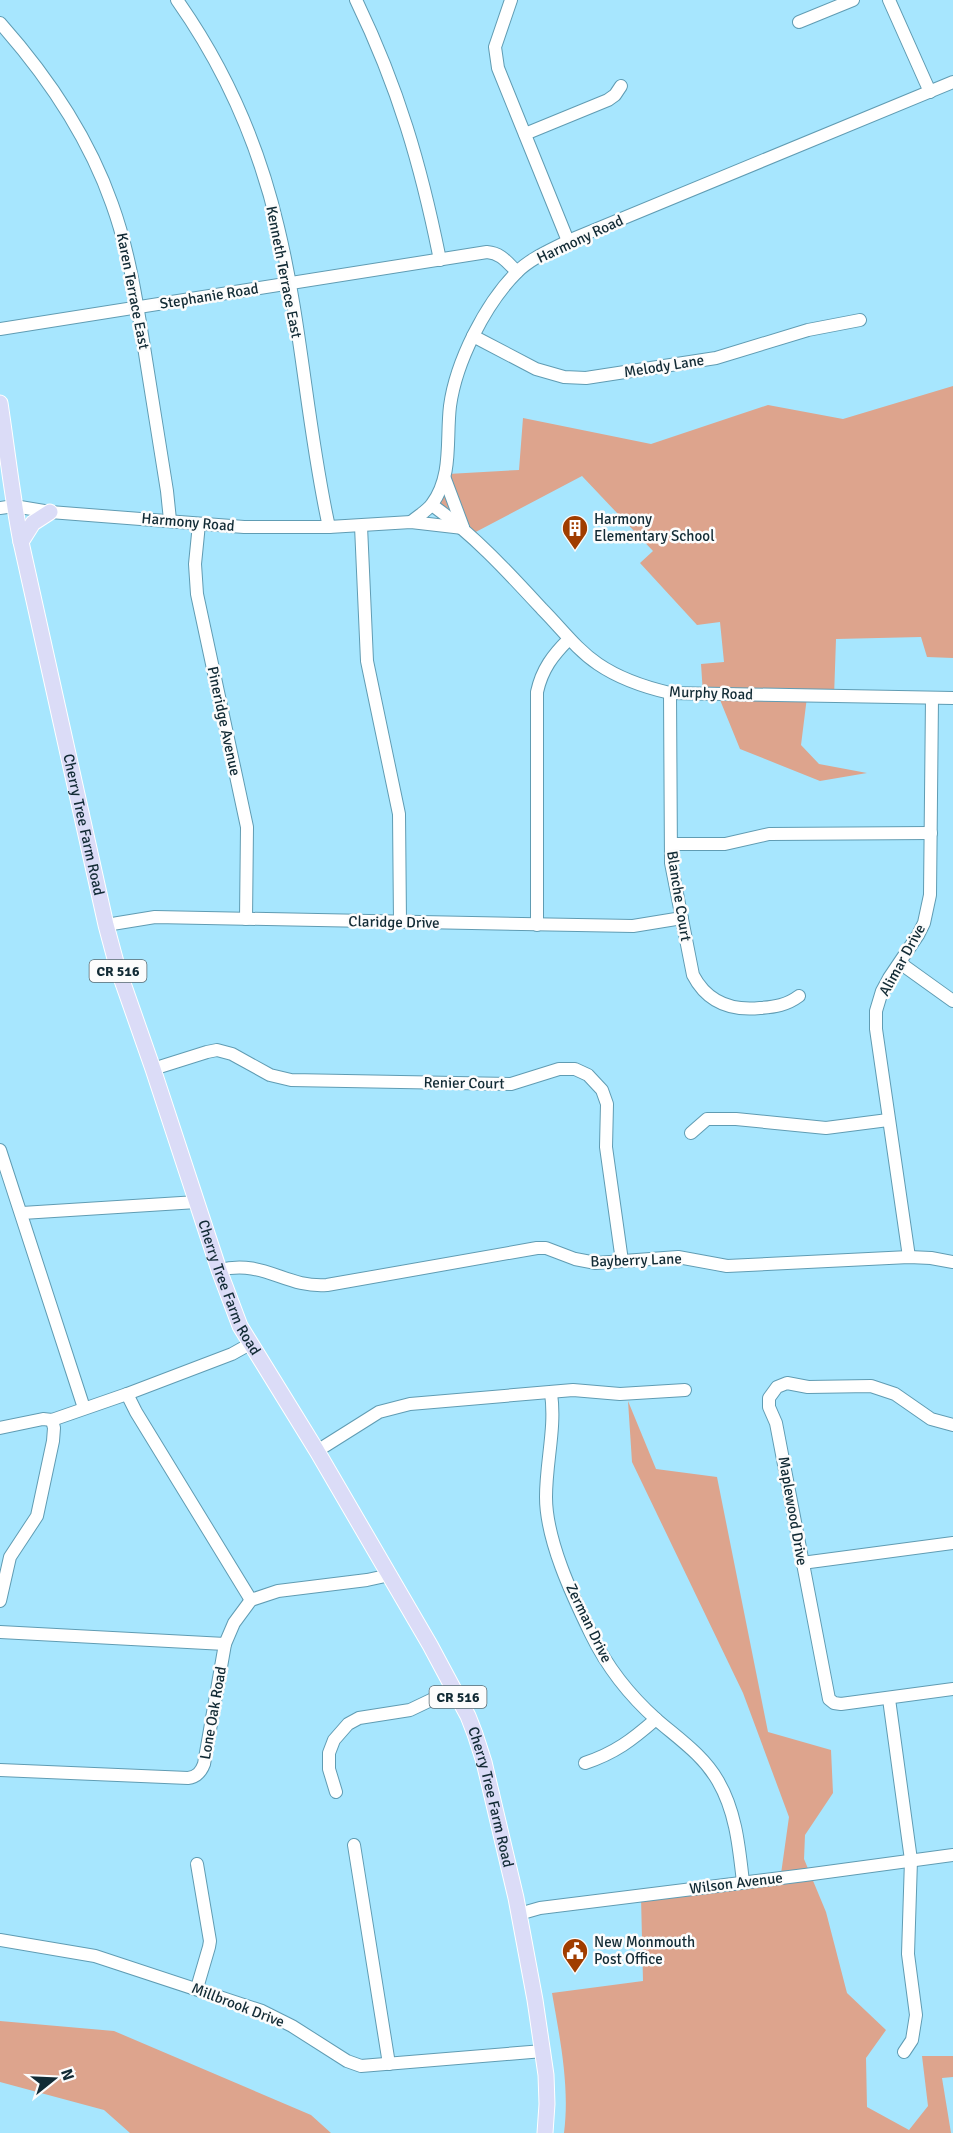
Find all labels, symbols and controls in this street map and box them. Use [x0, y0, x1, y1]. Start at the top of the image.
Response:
street label: Kenneth Terrace East [262, 204, 306, 340]
street label: Harmony Road [534, 211, 626, 267]
street label: Karen Terrace East [113, 231, 153, 351]
street label: Stephanie Road [158, 279, 260, 313]
street label: Melody Lane [623, 351, 705, 381]
street label: Harmony Road [141, 509, 235, 535]
place label: Harmony Elementary School [594, 510, 715, 545]
building icon: Harmony Elementary School [560, 513, 590, 551]
street label: Pineridge Avenue [204, 664, 244, 778]
street label: Murphy Road [669, 683, 753, 703]
street label: Cherry Tree Farm Road [59, 752, 108, 897]
street label: Blanche Court [663, 849, 695, 943]
street label: Claridge Drive [348, 912, 440, 932]
street label: Alimar Drive [875, 921, 929, 999]
road number: CR 516 [90, 960, 146, 982]
street label: Renier Court [423, 1073, 505, 1093]
street label: Cherry Tree Farm Road [194, 1217, 265, 1358]
street label: Bayberry Lane [590, 1249, 682, 1271]
street label: Maplewood Drive [775, 1455, 811, 1567]
street label: Zerman Drive [562, 1581, 616, 1665]
street label: Lone Oak Road [196, 1665, 230, 1761]
road number: CR 516 [430, 1686, 486, 1708]
street label: Cherry Tree Farm Road [464, 1724, 517, 1869]
street label: Wilson Avenue [688, 1868, 784, 1898]
place label: New Monmouth Post Office [594, 1933, 695, 1968]
public building icon: New Monmouth Post Office [560, 1936, 590, 1974]
street label: Millbrook Drive [189, 1979, 287, 2031]
north arrow [24, 2049, 84, 2109]
text: N [56, 2066, 79, 2083]

